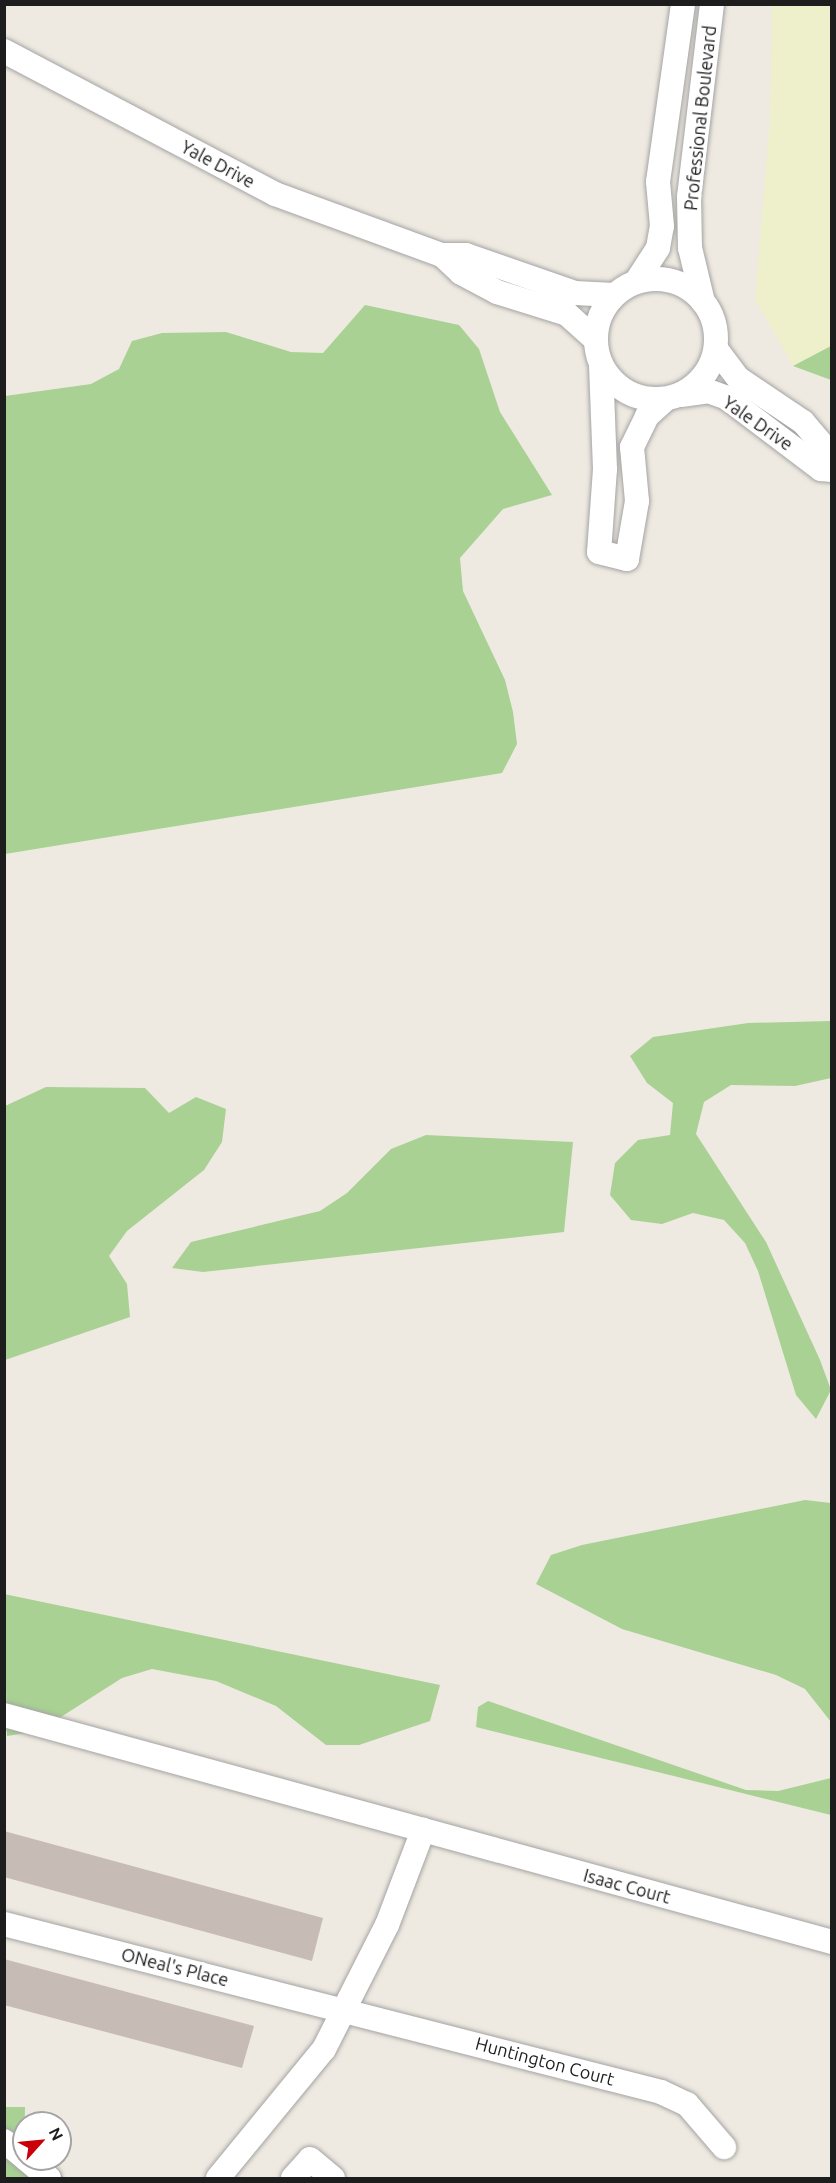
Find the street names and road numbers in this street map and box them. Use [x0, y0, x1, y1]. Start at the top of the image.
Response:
street label: Professional Boulevard [680, 24, 720, 212]
street label: Yale Drive [177, 136, 259, 192]
street label: Yale Drive [719, 391, 797, 455]
street label: Isaac Court [581, 1864, 673, 1908]
street label: ONeal's Place [119, 1943, 231, 1991]
street label: Huntington Court [473, 2032, 617, 2090]

